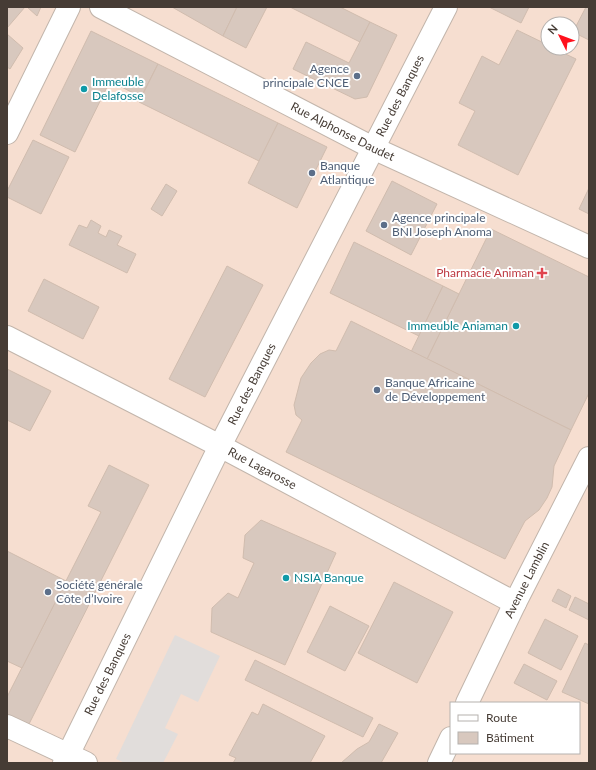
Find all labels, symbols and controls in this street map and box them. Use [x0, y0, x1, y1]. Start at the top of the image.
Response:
north arrow [540, 16, 580, 56]
text: N [545, 21, 560, 36]
street label: Rue des Banques [372, 52, 427, 139]
place label: Agence principale CNCE [263, 61, 349, 90]
marker: Agence principale CNCE [352, 71, 362, 81]
place label: Immeuble Delafosse [92, 74, 144, 103]
marker: Immeuble Delafosse [79, 84, 89, 94]
street label: Rue Alphonse Daudet [288, 99, 398, 164]
place label: Banque Atlantique [320, 158, 375, 187]
marker: Banque Atlantique [307, 168, 317, 178]
place label: Agence principale BNI Joseph Anoma [392, 210, 492, 239]
marker: Agence principale BNI Joseph Anoma [379, 220, 389, 230]
place label: Pharmacie Animan [436, 265, 534, 280]
marker: Pharmacie Animan [537, 268, 547, 278]
place label: Immeuble Aniaman [407, 318, 508, 333]
marker: Immeuble Aniaman [511, 321, 521, 331]
street label: Rue des Banques [224, 340, 279, 427]
place label: Banque Africaine de Développement [385, 375, 486, 404]
marker: Banque Africaine de Développement [372, 385, 382, 395]
street label: Rue Lagarosse [226, 444, 299, 492]
street label: Avenue Lamblin [501, 539, 552, 620]
place label: NSIA Banque [294, 570, 364, 585]
marker: NSIA Banque [281, 573, 291, 583]
place label: Société générale Côte d’Ivoire [56, 577, 143, 606]
marker: Société générale Côte d’Ivoire [43, 587, 53, 597]
street label: Rue des Banques [81, 630, 134, 718]
legend [450, 702, 580, 754]
text: Route [486, 710, 517, 725]
text: Bâtiment [486, 730, 535, 745]

